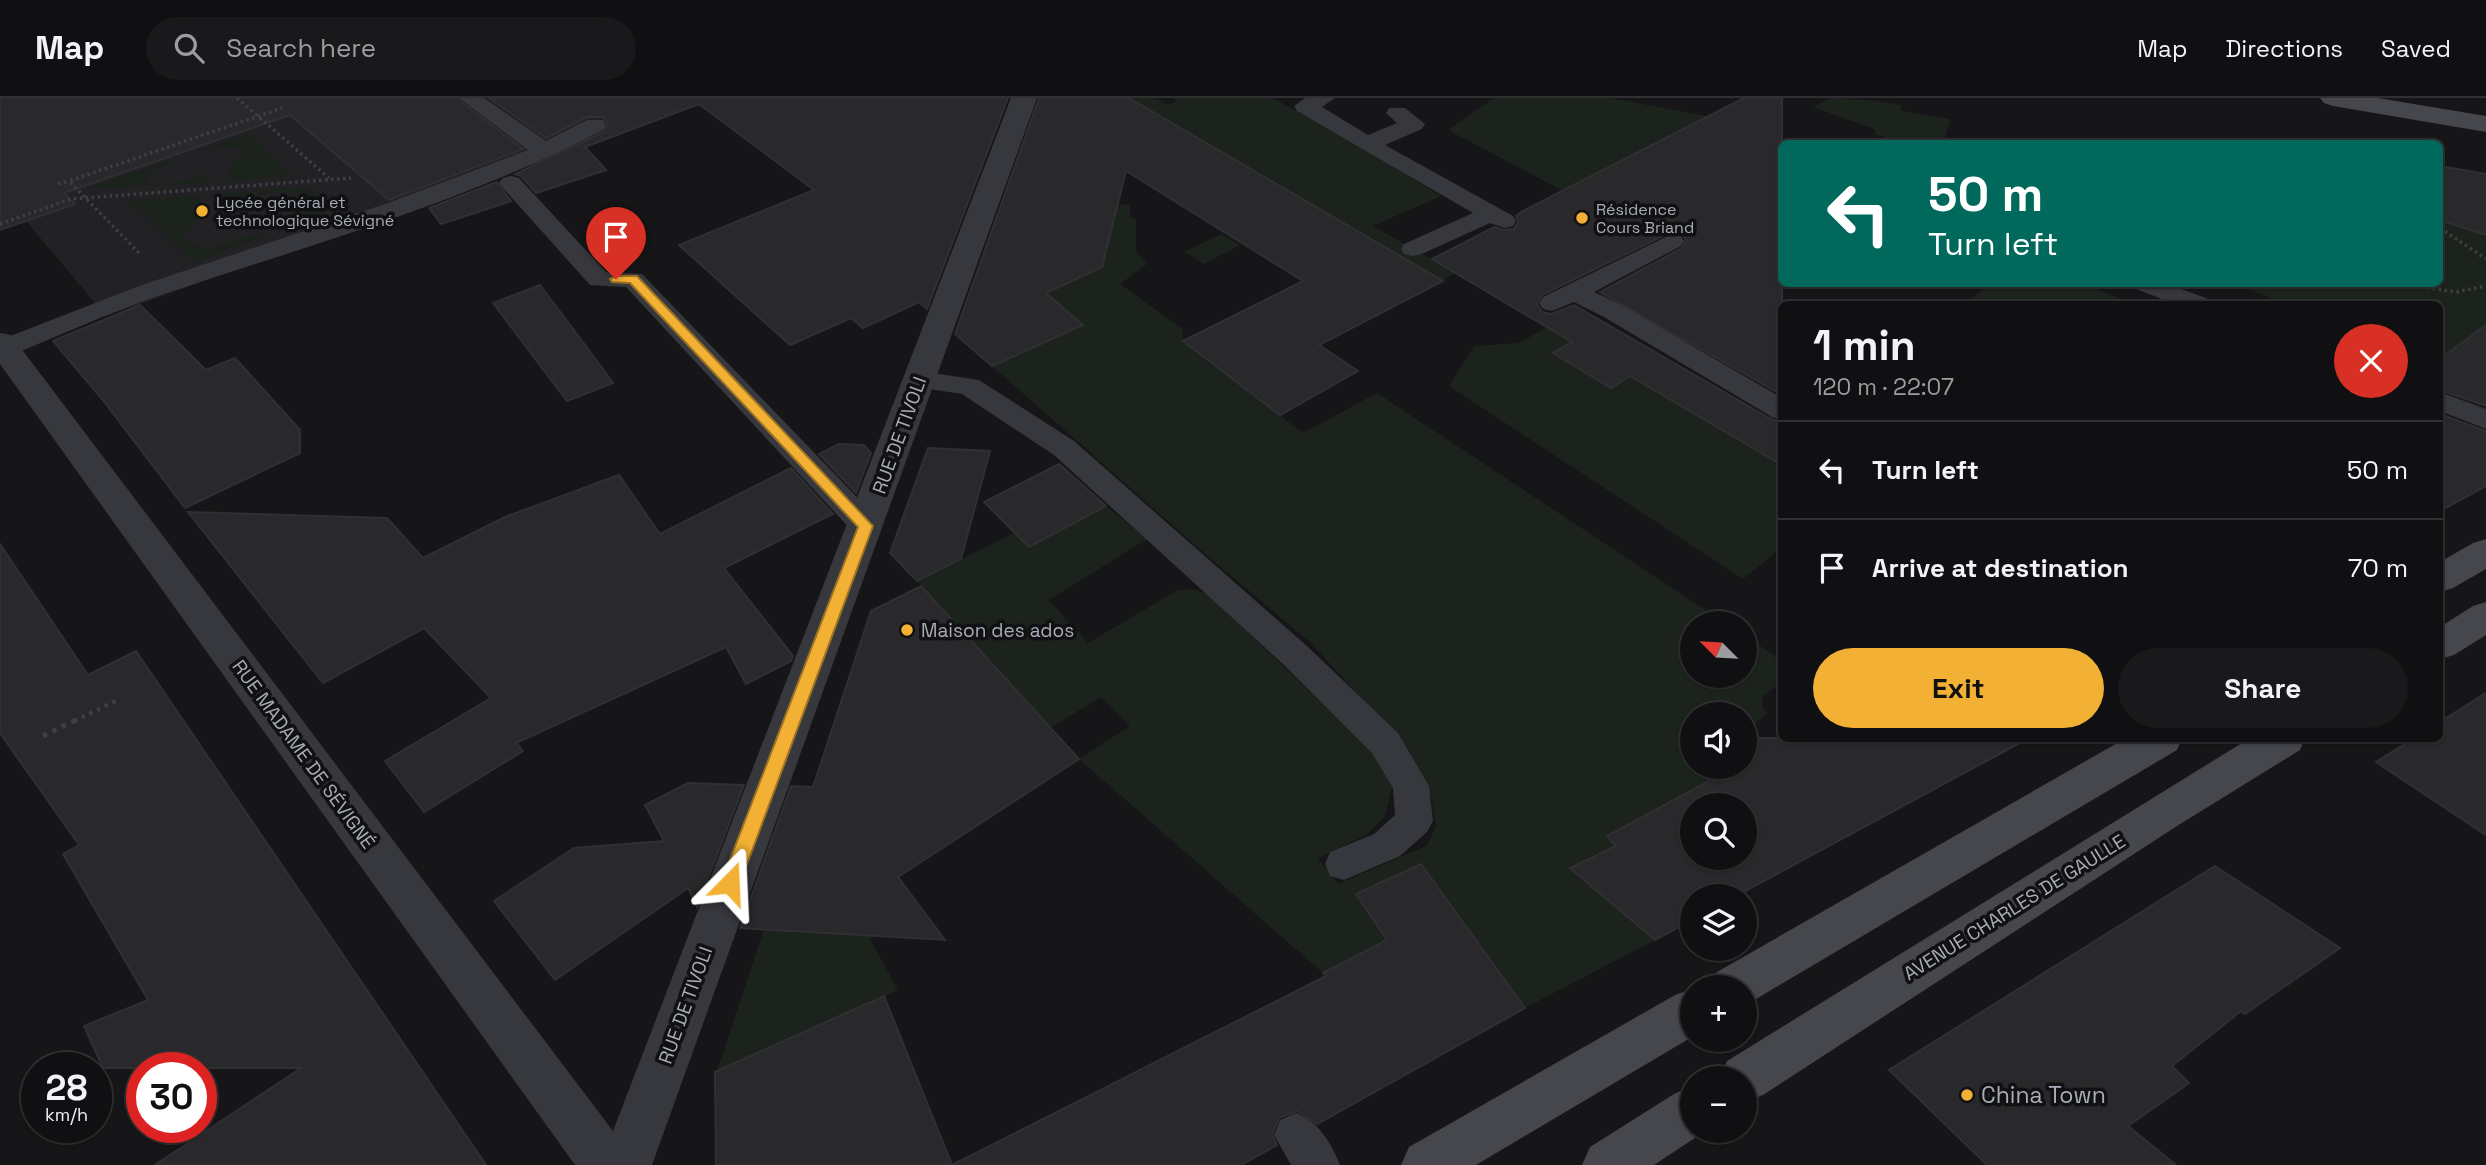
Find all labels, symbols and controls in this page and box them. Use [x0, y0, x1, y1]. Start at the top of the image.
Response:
search box [146, 17, 636, 80]
text: Map [35, 27, 104, 69]
icon: search [170, 29, 208, 67]
text: Search here [226, 31, 376, 65]
text: Map [2137, 33, 2187, 64]
text: Directions [2225, 33, 2343, 64]
text: Saved [2381, 33, 2451, 64]
text: 50 m [1928, 163, 2043, 225]
icon: left [1813, 168, 1904, 259]
place label: Lycée général et technologique Sévigné [216, 192, 394, 231]
place label: Résidence Cours Briand [1596, 199, 1694, 238]
marker: Lycée général et technologique Sévigné [194, 203, 210, 219]
pin [586, 207, 646, 279]
marker: Résidence Cours Briand [1574, 210, 1590, 226]
icon: arrive [597, 218, 635, 256]
text: Turn left [1928, 224, 2058, 264]
text: 1 min [1813, 319, 1916, 372]
button: close [2334, 324, 2408, 398]
text: 120 m · 22:07 [1813, 372, 1954, 402]
street label: RUE DE TIVOLI [867, 373, 932, 497]
icon: left [1813, 451, 1851, 489]
text: Turn left [1872, 453, 1979, 487]
text: 50 m [2347, 453, 2408, 487]
icon: arrive [1813, 549, 1851, 587]
text: Arrive at destination [1872, 551, 2129, 585]
text: 70 m [2348, 551, 2408, 585]
north arrow [1680, 611, 1757, 688]
map controls [1680, 611, 1757, 1143]
place label: Maison des ados [921, 618, 1074, 643]
marker: Maison des ados [899, 622, 915, 638]
button: Exit [1813, 648, 2104, 728]
button: Share [2118, 648, 2408, 728]
street label: RUE MADAME DE SÉVIGNÉ [227, 655, 381, 854]
button: sound [1680, 702, 1757, 779]
button: search [1680, 793, 1757, 870]
street label: AVENUE CHARLES DE GAULLE [1899, 829, 2130, 986]
position arrow [693, 846, 767, 920]
button: layers [1680, 884, 1757, 961]
street label: RUE DE TIVOLI [653, 943, 718, 1067]
button: + [1680, 975, 1757, 1052]
speed limit sign: 30 [126, 1052, 217, 1143]
text: 28 [46, 1066, 87, 1110]
button: − [1680, 1066, 1757, 1143]
place label: China Town [1981, 1080, 2106, 1110]
marker: China Town [1959, 1087, 1975, 1103]
text: km/h [45, 1103, 88, 1126]

